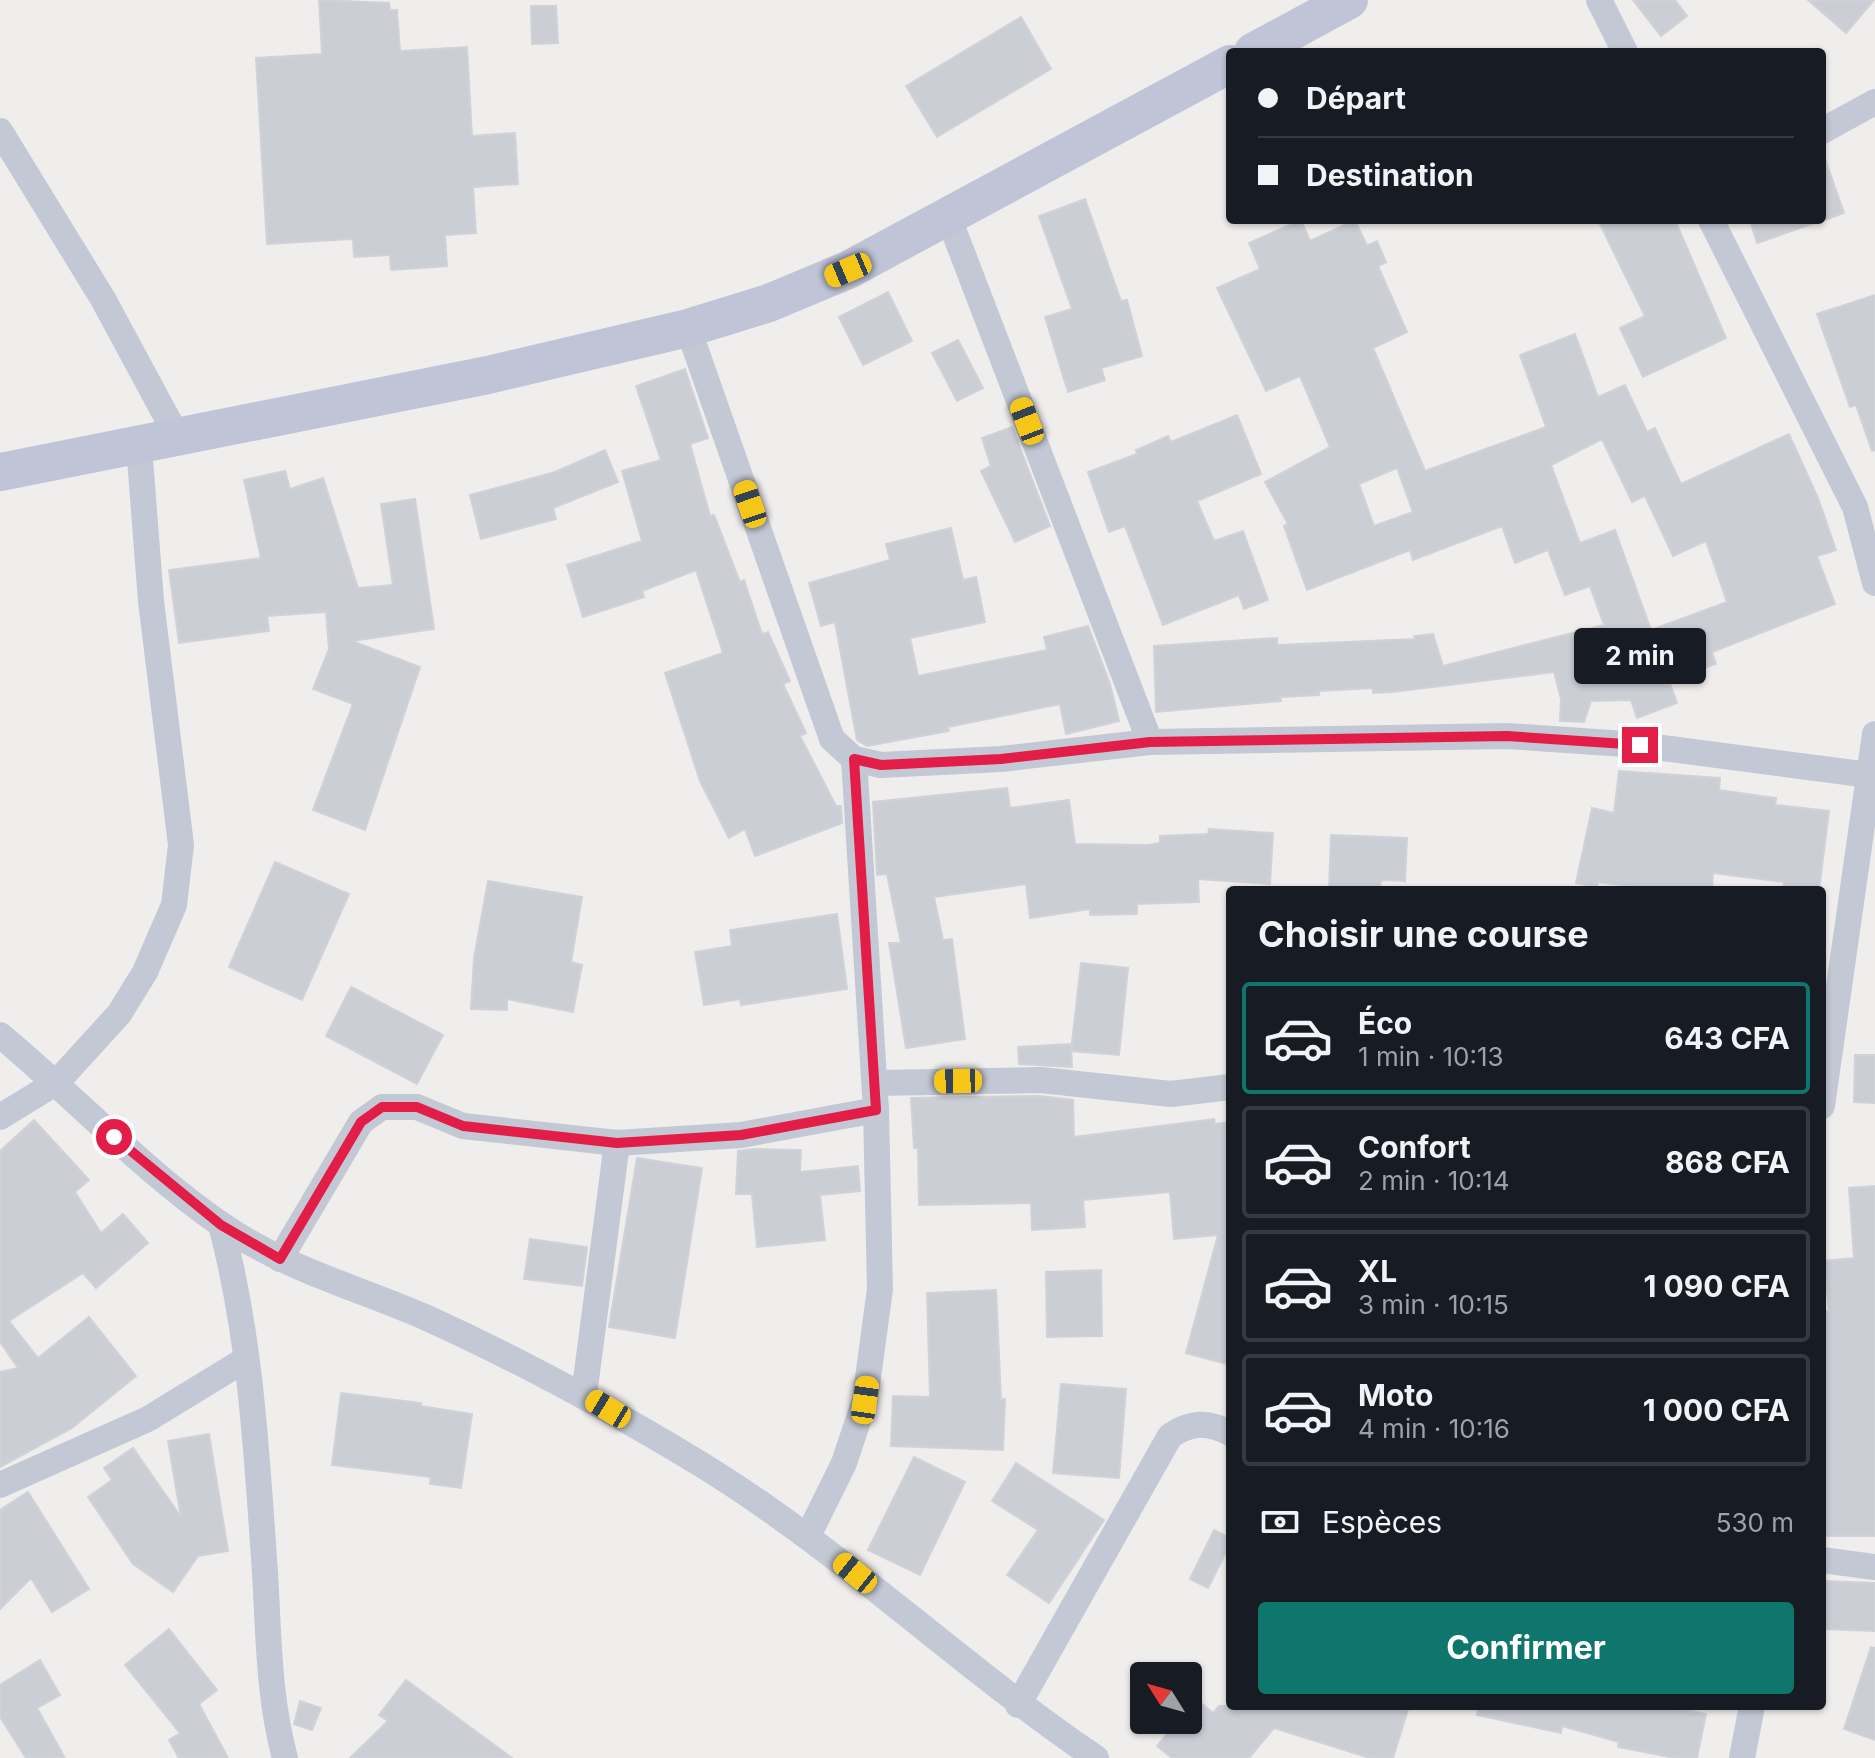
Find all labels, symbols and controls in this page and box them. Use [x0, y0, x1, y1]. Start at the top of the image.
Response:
text: Départ [1306, 80, 1406, 116]
text: Destination [1306, 157, 1474, 193]
car [821, 250, 875, 290]
car [1007, 394, 1047, 448]
car [731, 477, 769, 531]
callout: 2 min [1574, 629, 1706, 685]
text: 2 min [1605, 640, 1675, 671]
route end [1622, 727, 1658, 763]
text: Choisir une course [1258, 912, 1589, 956]
icon: car [1262, 1002, 1334, 1074]
text: Éco [1358, 1005, 1412, 1041]
text: 643 CFA [1664, 1020, 1790, 1056]
text: 1 min · 10:13 [1358, 1041, 1504, 1072]
car [934, 1069, 982, 1093]
route start [96, 1119, 132, 1155]
icon: car [1262, 1126, 1334, 1198]
text: Confort [1358, 1129, 1471, 1165]
text: 868 CFA [1665, 1144, 1790, 1180]
text: 2 min · 10:14 [1358, 1165, 1510, 1196]
icon: car [1262, 1250, 1334, 1322]
text: XL [1358, 1253, 1397, 1289]
text: 1 090 CFA [1643, 1268, 1790, 1304]
text: 3 min · 10:15 [1358, 1289, 1509, 1320]
icon: car [1262, 1374, 1334, 1446]
car [850, 1375, 880, 1425]
text: Moto [1358, 1377, 1433, 1413]
car [581, 1386, 635, 1432]
text: 1 000 CFA [1643, 1392, 1790, 1428]
text: 4 min · 10:16 [1358, 1413, 1510, 1444]
icon: cash [1258, 1500, 1302, 1544]
text: Espèces [1322, 1504, 1442, 1540]
text: 530 m [1716, 1507, 1794, 1538]
car [829, 1549, 881, 1597]
button: Confirmer [1258, 1602, 1794, 1694]
north arrow [1130, 1662, 1202, 1734]
map controls [1130, 1662, 1202, 1734]

